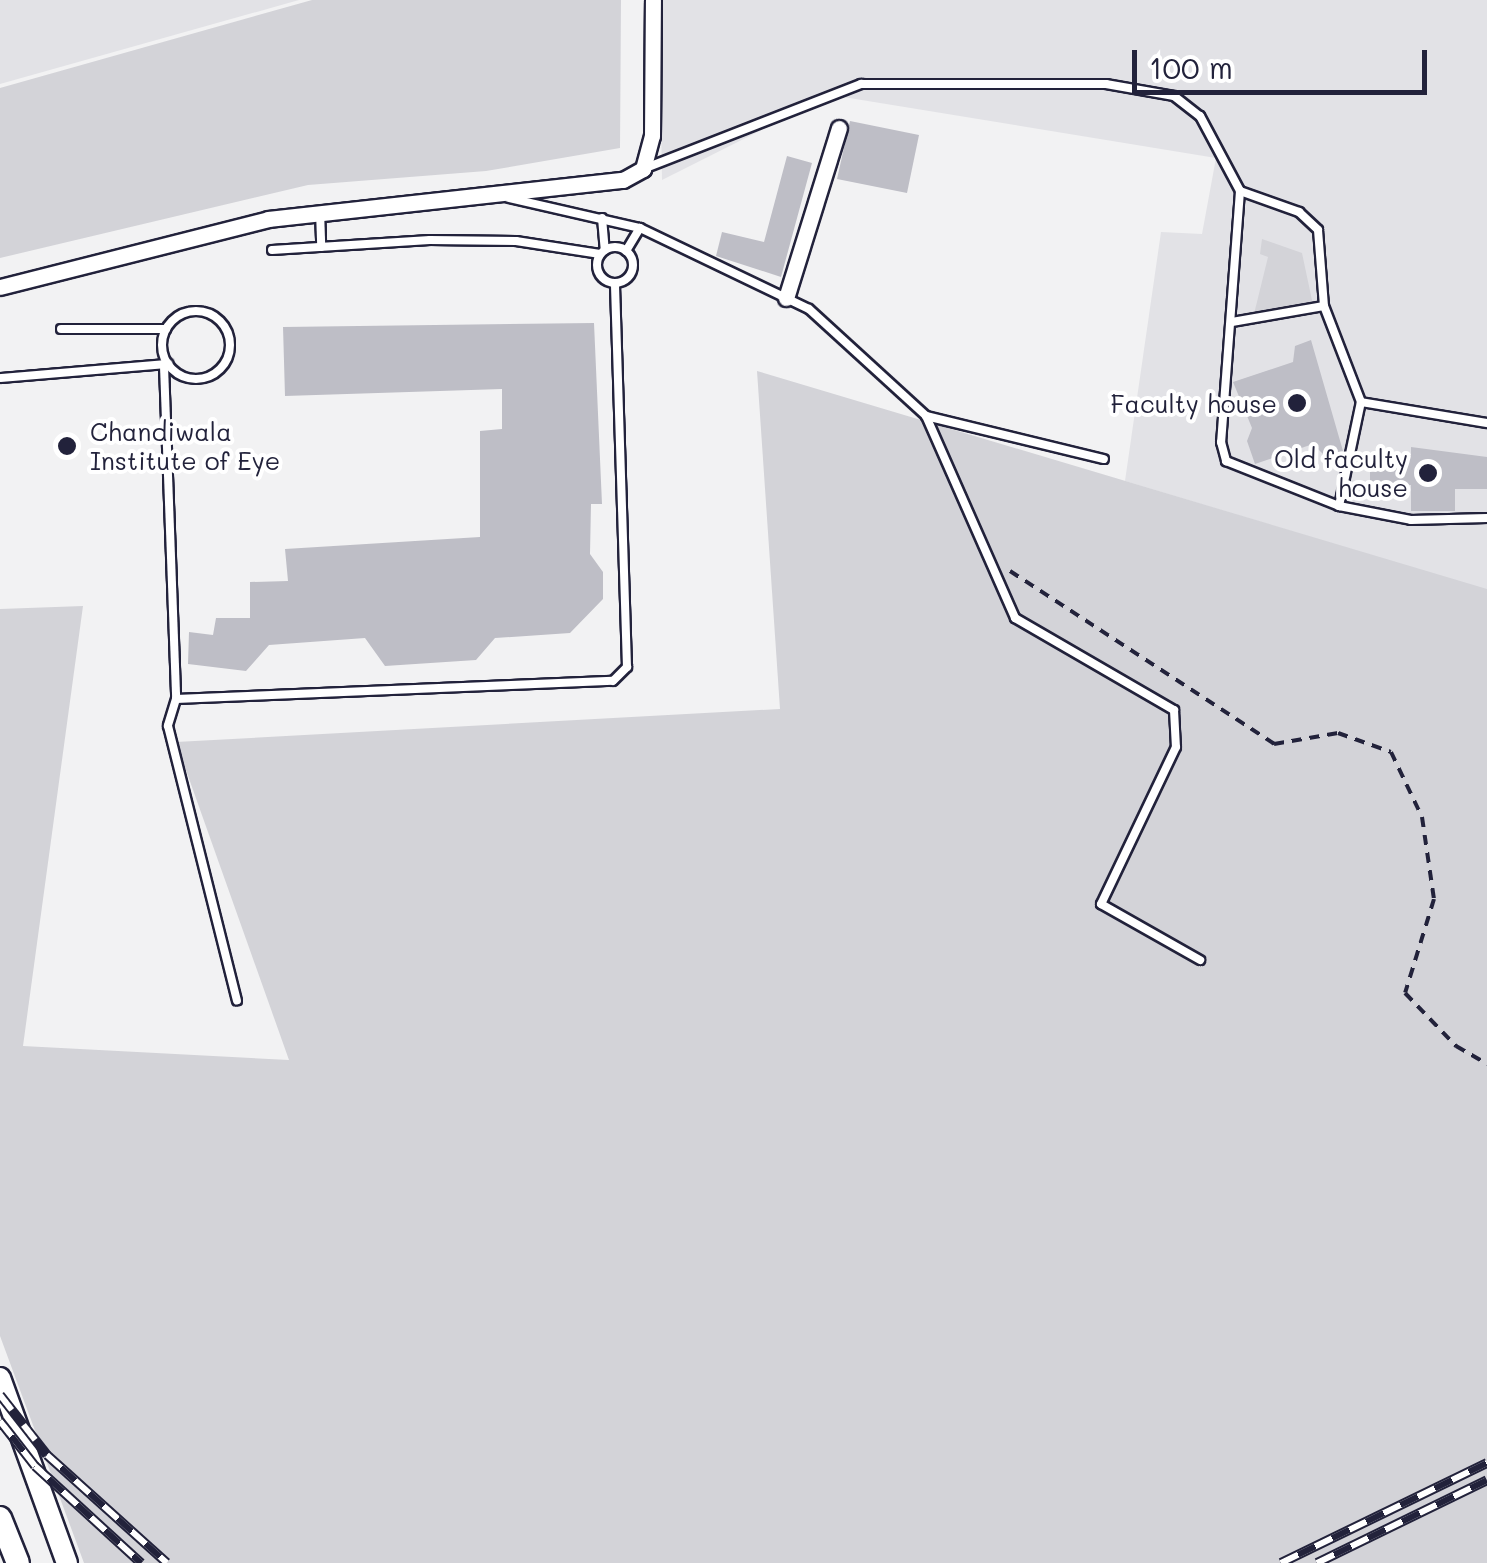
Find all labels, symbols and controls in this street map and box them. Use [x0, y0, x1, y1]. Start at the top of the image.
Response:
scale bar [1137, 30, 1432, 92]
text: 100 m [1149, 47, 1233, 87]
place label: Faculty house [1111, 388, 1277, 418]
marker: Faculty house [1286, 392, 1308, 414]
place label: Chandiwala Institute of Eye [90, 417, 280, 476]
marker: Chandiwala Institute of Eye [54, 433, 80, 459]
place label: Old faculty house [1274, 444, 1408, 503]
marker: Old faculty house [1417, 462, 1439, 484]

